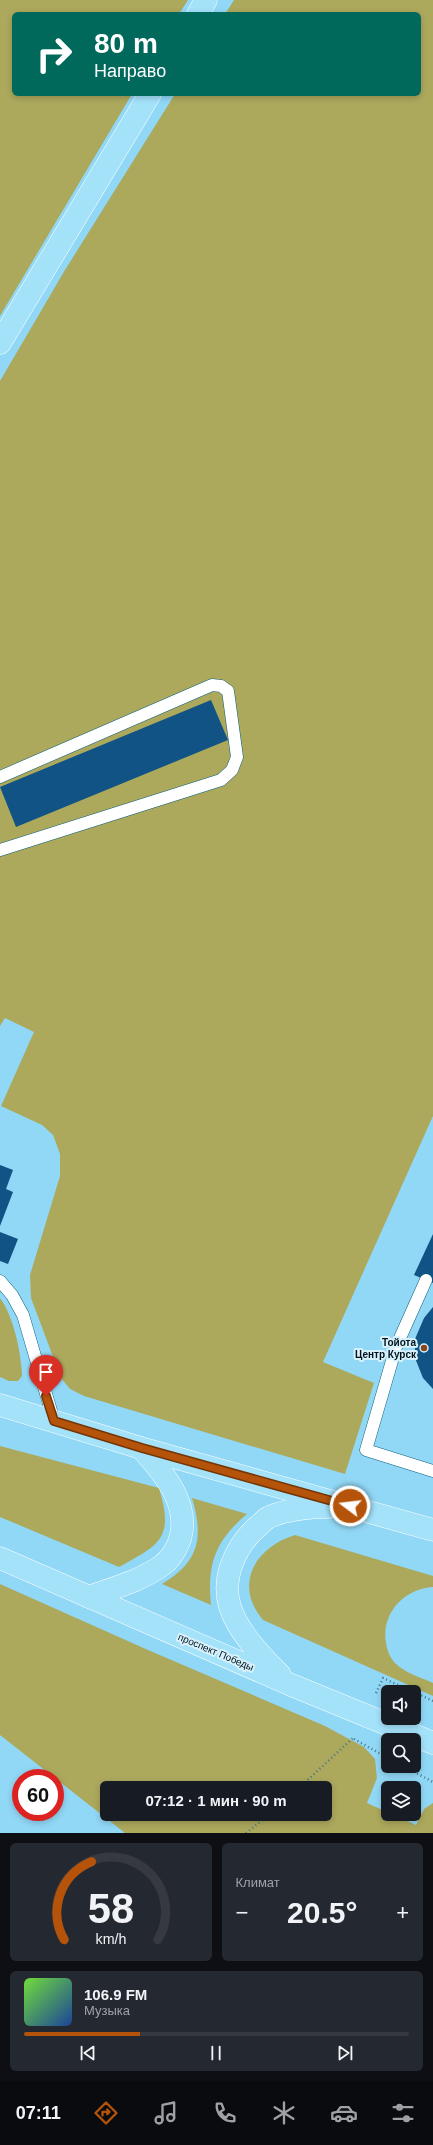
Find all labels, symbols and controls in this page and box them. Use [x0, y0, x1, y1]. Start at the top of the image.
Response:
icon: right [28, 28, 80, 80]
text: 80 m [94, 28, 158, 59]
text: Направо [94, 61, 166, 81]
place label: Тойота Центр Курск [355, 1337, 417, 1360]
marker: Тойота Центр Курск [419, 1343, 429, 1353]
pin [29, 1355, 63, 1396]
icon: arrive [35, 1361, 57, 1383]
position arrow [329, 1485, 371, 1527]
street label: проспект Победы [177, 1631, 255, 1673]
map controls [381, 1685, 421, 1821]
button: sound [381, 1685, 421, 1725]
button: search [381, 1733, 421, 1773]
speed limit sign: 60 [12, 1769, 64, 1821]
button: layers [381, 1781, 421, 1821]
text: 07:12 · 1 мин · 90 m [145, 1792, 287, 1809]
text: Климат [236, 1875, 280, 1890]
text: 58 [88, 1885, 134, 1932]
text: 20.5° [287, 1896, 357, 1929]
text: − [236, 1900, 248, 1925]
text: + [396, 1900, 409, 1925]
text: km/h [95, 1931, 126, 1947]
text: 106.9 FM [84, 1986, 147, 2003]
text: Музыка [84, 2003, 130, 2018]
icon: previous [77, 2042, 99, 2064]
icon: pause [205, 2042, 227, 2064]
icon: next [334, 2042, 356, 2064]
icon: directions [92, 2099, 120, 2127]
icon: music [152, 2099, 180, 2127]
icon: phone [211, 2099, 239, 2127]
icon: climate [270, 2099, 298, 2127]
icon: car [330, 2099, 358, 2127]
icon: filters [389, 2099, 417, 2127]
text: 07:11 [16, 2103, 61, 2123]

